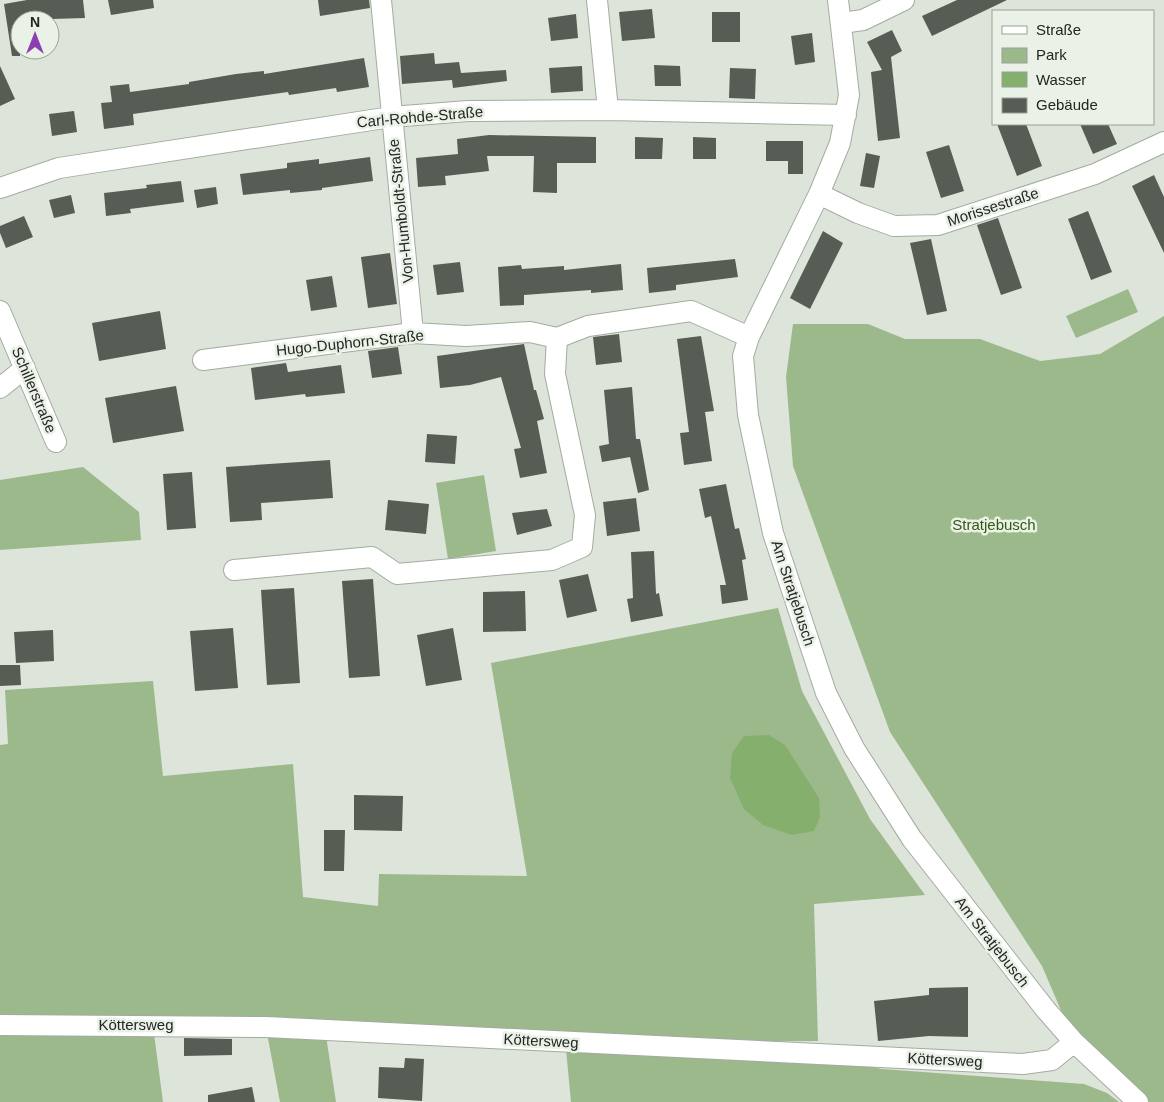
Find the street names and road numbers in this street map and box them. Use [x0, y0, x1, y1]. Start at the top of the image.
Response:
street label: Carl-Rohde-Straße [356, 103, 484, 130]
street label: Von-Humboldt-Straße [384, 138, 417, 284]
street label: Morissestraße [945, 184, 1041, 229]
street label: Hugo-Duphorn-Straße [275, 326, 425, 359]
street label: Schillerstraße [9, 344, 60, 435]
street label: Am Stratjebusch [768, 538, 819, 648]
street label: Am Stratjebusch [952, 893, 1033, 990]
street label: Köttersweg [98, 1016, 174, 1033]
street label: Köttersweg [503, 1030, 579, 1051]
street label: Köttersweg [907, 1049, 983, 1070]

